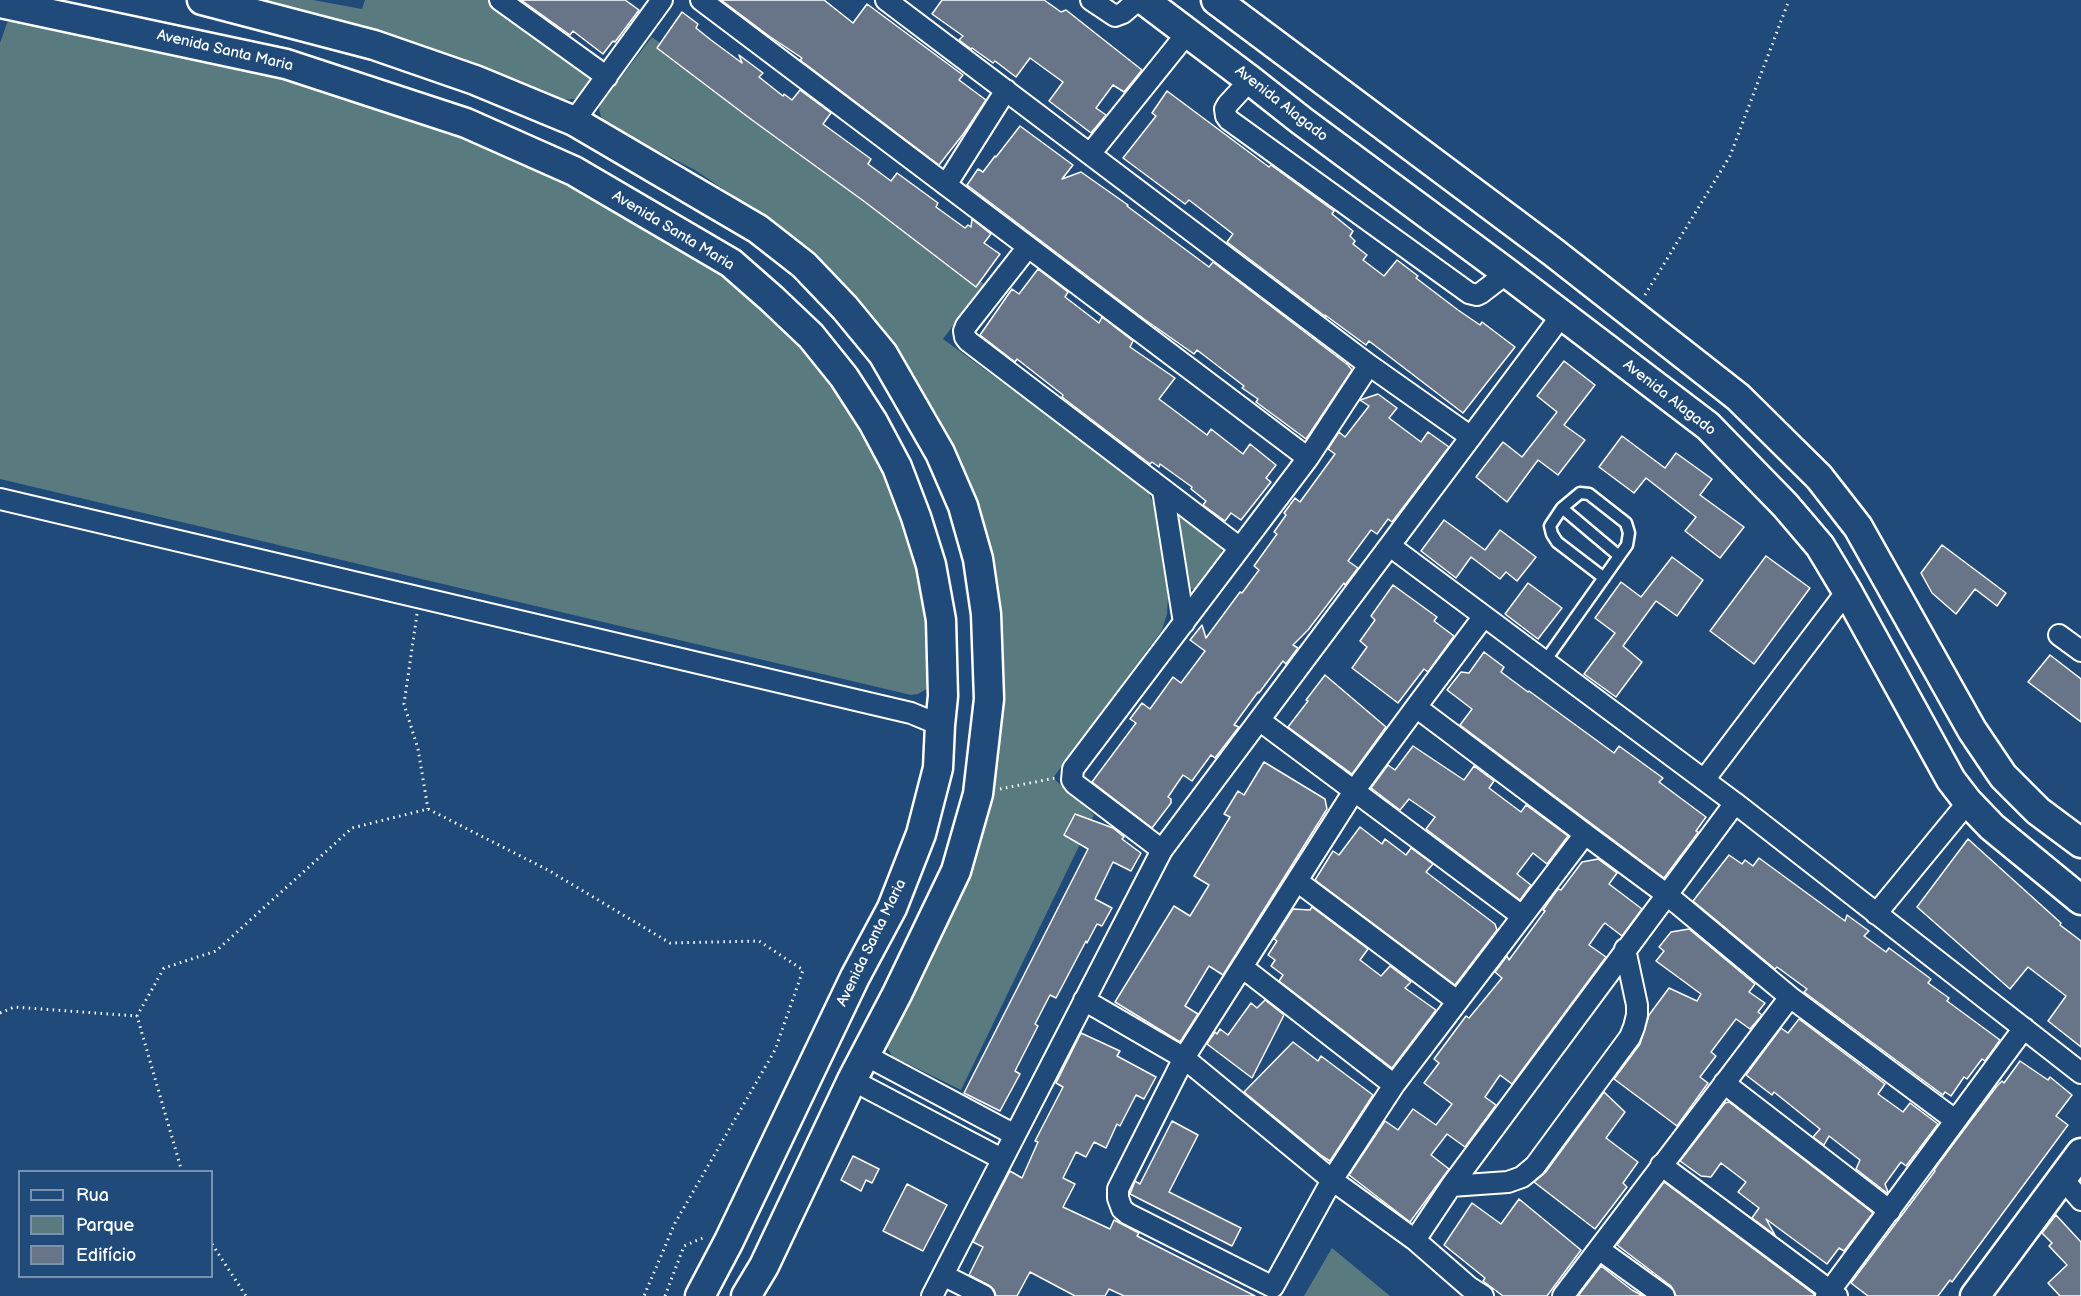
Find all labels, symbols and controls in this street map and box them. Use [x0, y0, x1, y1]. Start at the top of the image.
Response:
street label: Avenida Santa Maria [155, 27, 295, 75]
street label: Avenida Alagado [1231, 62, 1331, 146]
street label: Avenida Santa Maria [609, 187, 737, 275]
street label: Avenida Alagado [1619, 356, 1719, 440]
street label: Avenida Santa Maria [833, 876, 911, 1010]
legend [18, 1170, 213, 1278]
text: Rua [76, 1185, 109, 1206]
text: Parque [76, 1215, 134, 1236]
text: Edifício [76, 1245, 136, 1266]

